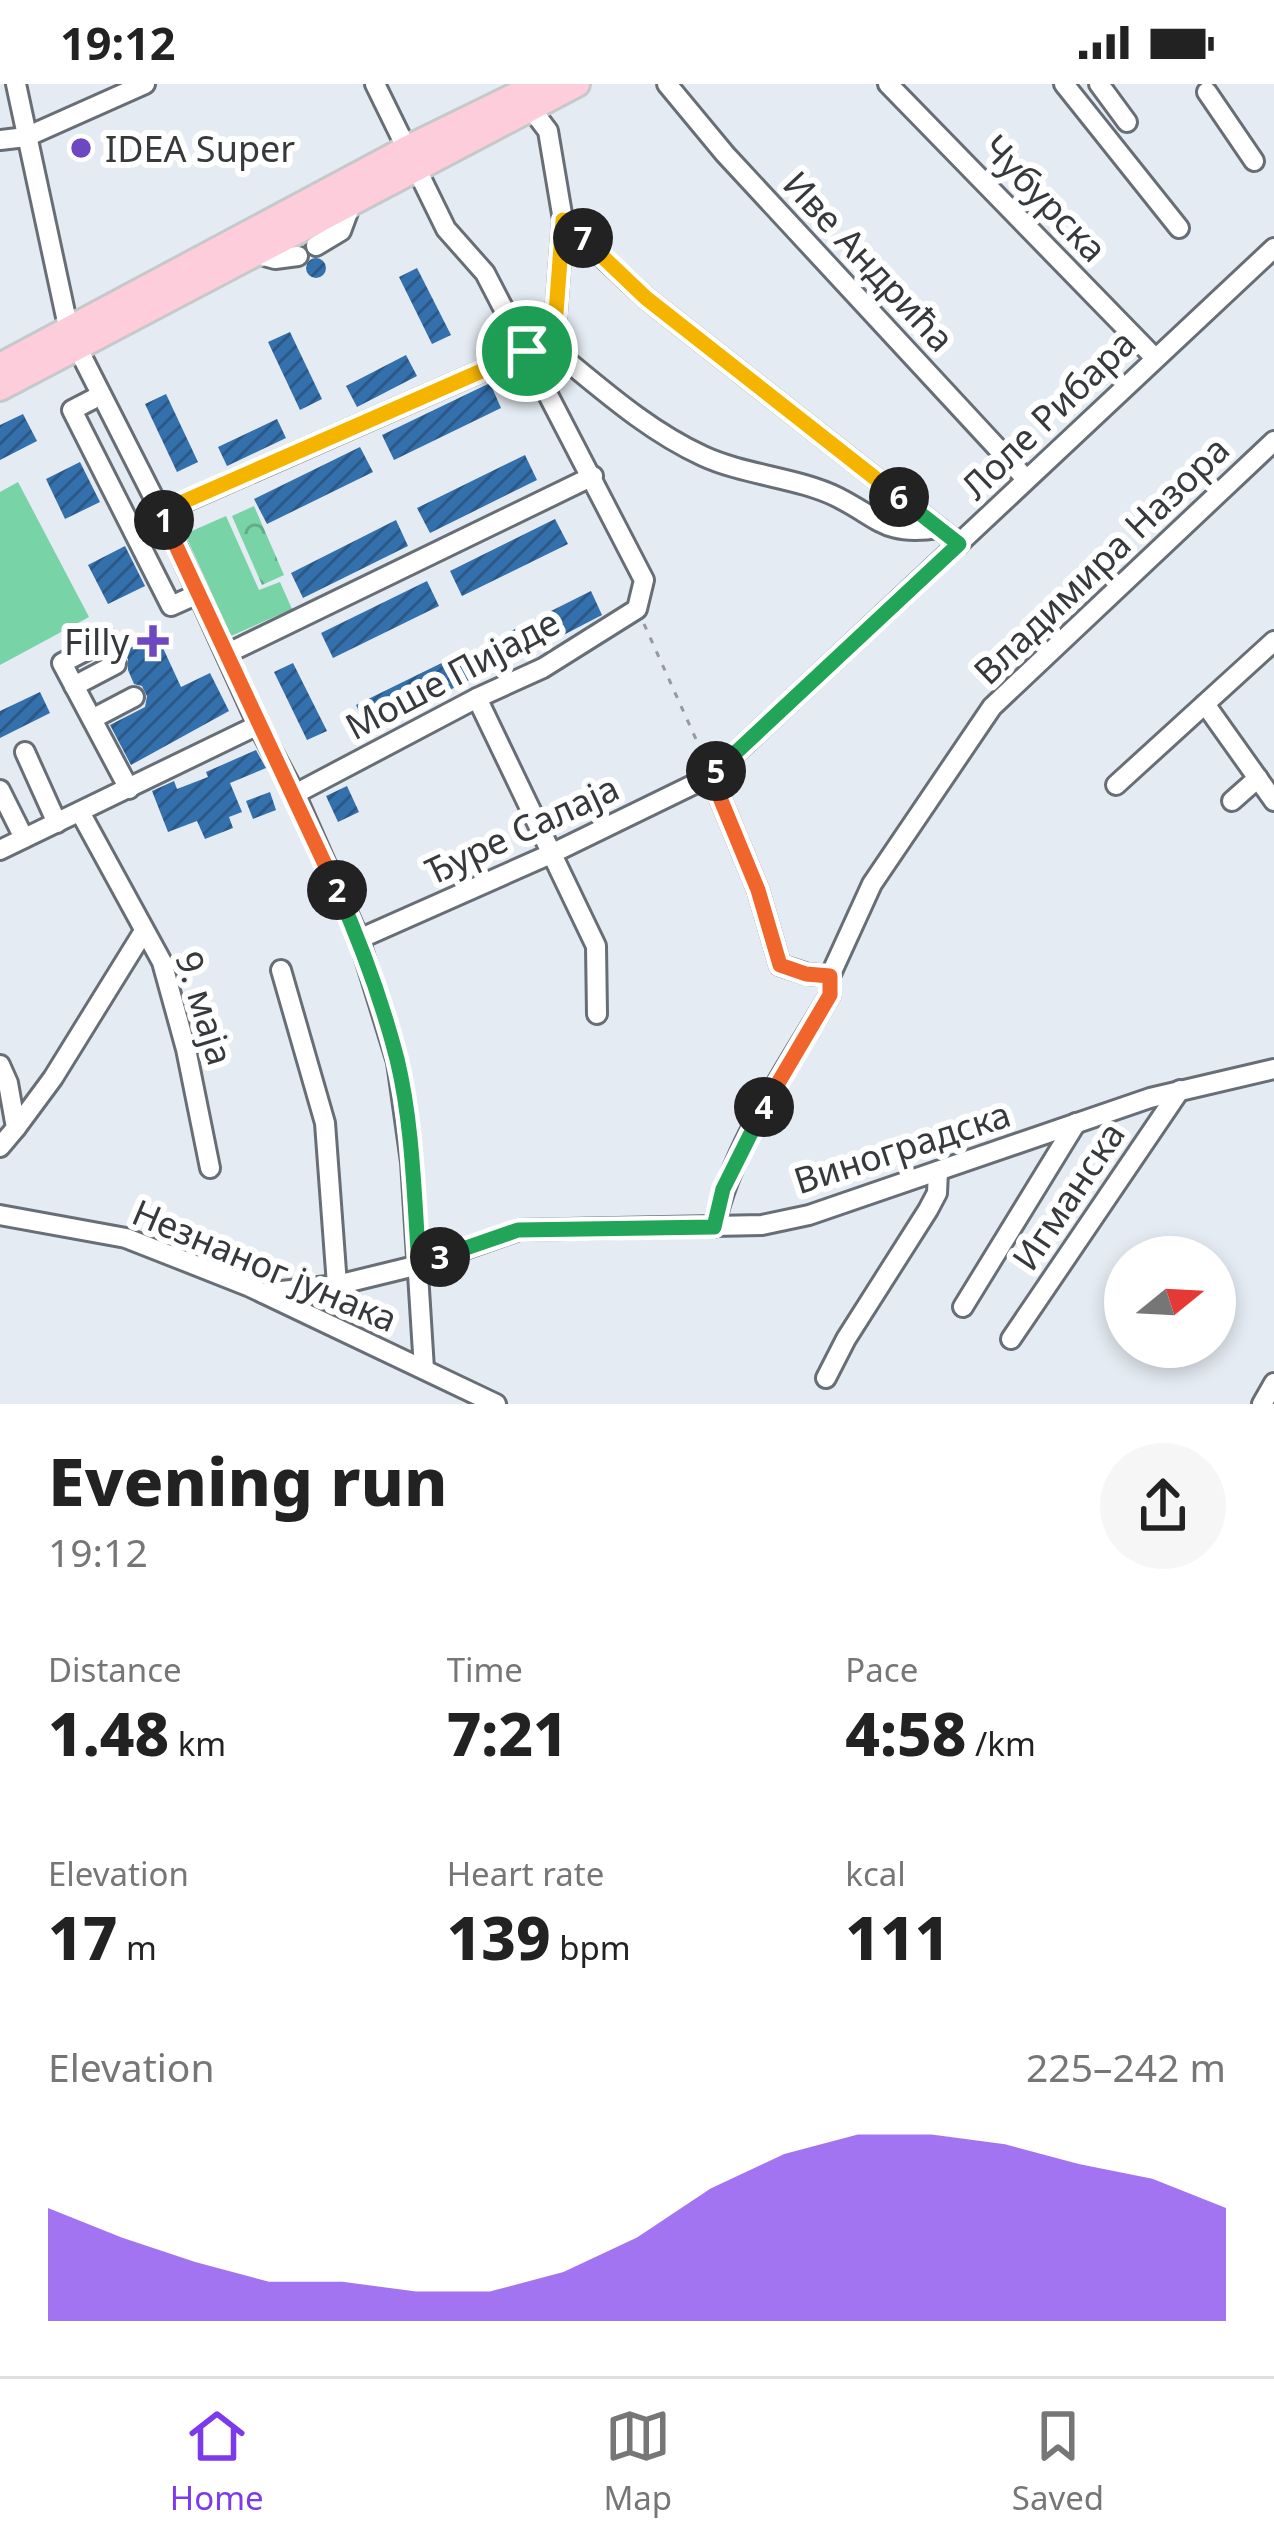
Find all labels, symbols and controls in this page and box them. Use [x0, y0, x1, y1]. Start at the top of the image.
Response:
text: 19:12 [60, 12, 176, 73]
place label: IDEA Super [105, 124, 295, 173]
street label: Чубурска [972, 124, 1118, 272]
marker: IDEA Super [68, 135, 94, 161]
street label: Иве Андрића [773, 160, 965, 362]
pin: 7 [553, 208, 613, 268]
text: 7 [574, 215, 592, 260]
pin [476, 300, 578, 402]
icon: arrive [494, 318, 560, 384]
street label: Лоле Рибара [950, 318, 1146, 510]
street label: Владимира Назора [963, 425, 1239, 695]
pin: 6 [869, 467, 929, 527]
text: 6 [890, 474, 908, 519]
pin: 1 [134, 490, 194, 550]
text: 1 [155, 497, 173, 542]
street label: Моше Пијаде [337, 597, 567, 751]
place label: Filly [64, 617, 130, 666]
marker: Filly [140, 628, 166, 654]
pin: 5 [686, 741, 746, 801]
text: 5 [707, 748, 725, 793]
street label: Ђуре Салаја [417, 763, 627, 895]
pin: 2 [307, 860, 367, 920]
text: 2 [328, 867, 346, 912]
street label: 9. маја [165, 945, 245, 1071]
pin: 4 [734, 1077, 794, 1137]
text: 4 [755, 1084, 773, 1129]
street label: Виноградска [787, 1089, 1017, 1205]
street label: Игманска [1000, 1112, 1136, 1280]
street label: Незнаног јунака [125, 1187, 405, 1343]
pin: 3 [410, 1227, 470, 1287]
text: 3 [431, 1234, 449, 1279]
north arrow [1104, 1236, 1236, 1368]
map controls [1104, 1236, 1236, 1368]
text: Evening run [48, 1435, 447, 1525]
button: share [1100, 1443, 1226, 1569]
text: 19:12 [48, 1525, 148, 1578]
text: Distance [48, 1647, 182, 1692]
text: Time [447, 1647, 523, 1692]
text: Pace [845, 1647, 918, 1692]
text: 1.48 [48, 1692, 169, 1774]
text: 7:21 [447, 1692, 568, 1774]
text: 4:58 [845, 1692, 966, 1774]
text: km [169, 1721, 226, 1766]
text: /km [966, 1721, 1036, 1766]
text: Elevation [48, 1851, 189, 1896]
text: Heart rate [447, 1851, 604, 1896]
text: kcal [845, 1851, 906, 1896]
text: 17 [48, 1896, 117, 1978]
text: 139 [447, 1896, 551, 1978]
text: 111 [845, 1896, 949, 1978]
text: m [117, 1925, 157, 1970]
text: bpm [551, 1925, 631, 1970]
text: Elevation [48, 2040, 215, 2093]
text: 225–242 m [1026, 2040, 1226, 2093]
tab: Home [170, 2403, 264, 2520]
tab: Map [603, 2403, 672, 2520]
tab: Saved [1012, 2403, 1104, 2520]

